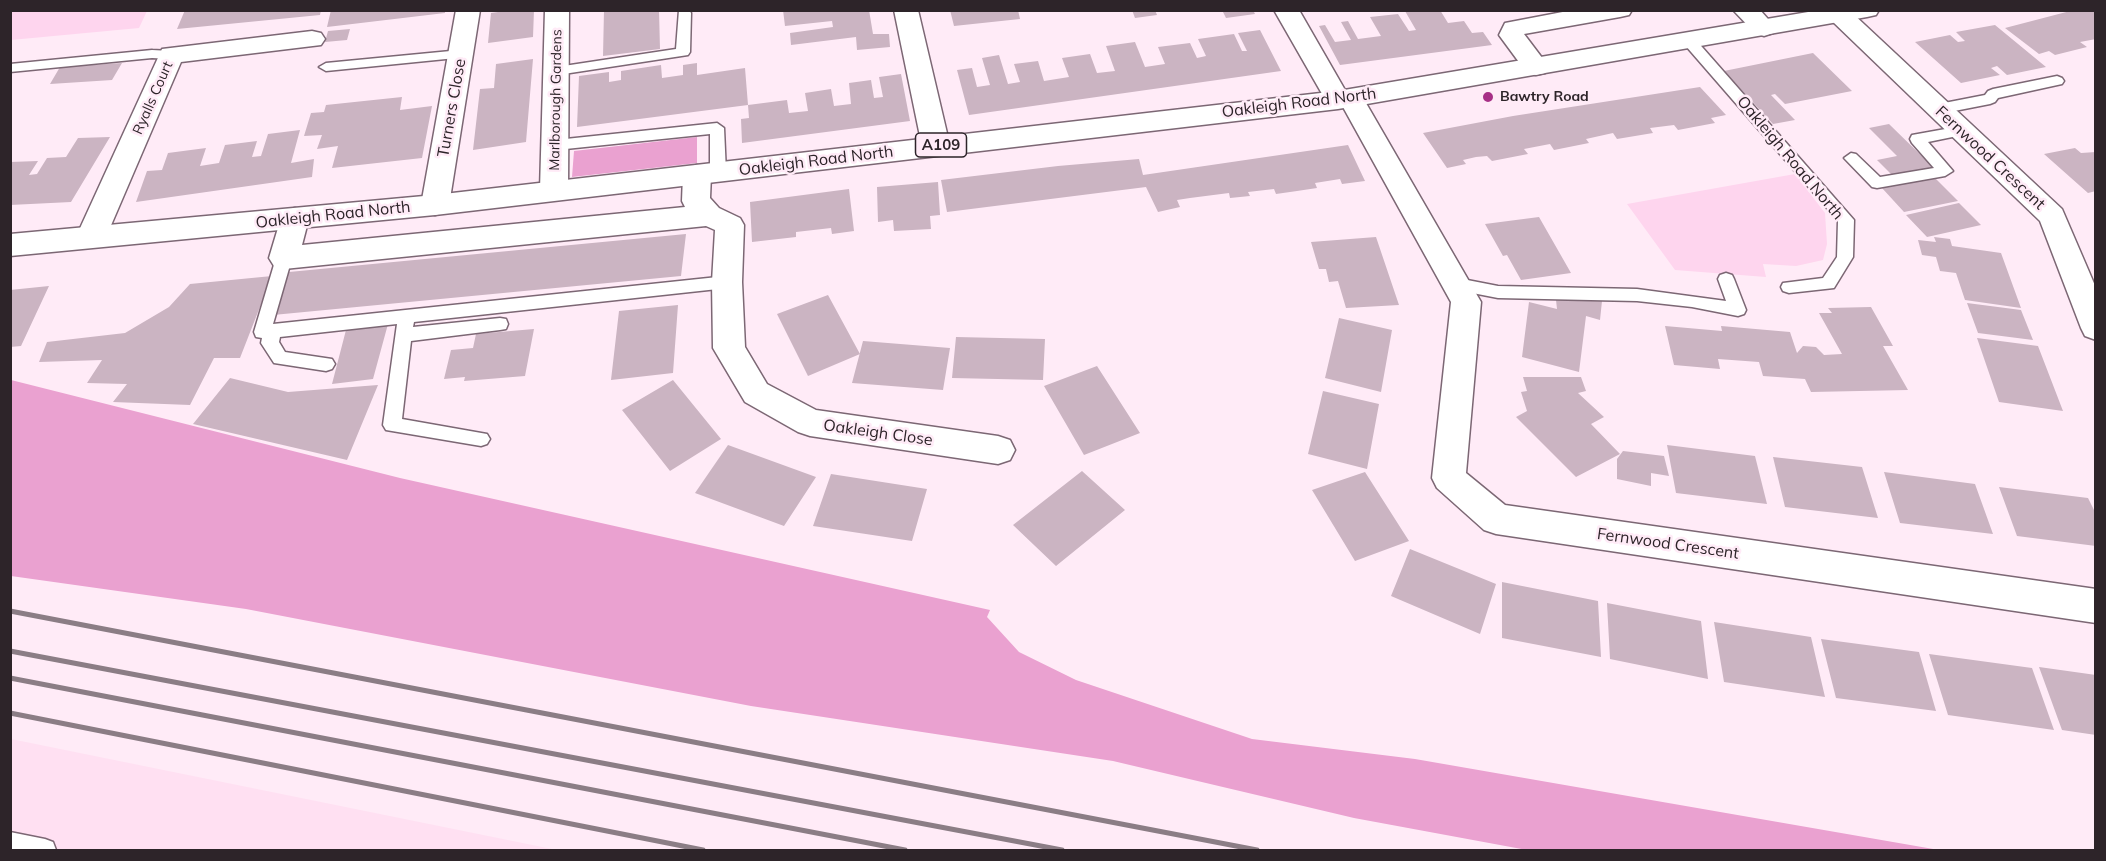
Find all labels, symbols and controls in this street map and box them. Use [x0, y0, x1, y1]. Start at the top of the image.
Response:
street label: Marlborough Gardens [546, 29, 566, 171]
street label: Turners Close [434, 57, 470, 159]
street label: Ryalls Court [129, 59, 177, 137]
street label: Oakleigh Road North [1221, 84, 1377, 122]
place label: Bawtry Road [1500, 89, 1589, 105]
marker: Bawtry Road [1481, 90, 1495, 104]
street label: Oakleigh Road North [1733, 92, 1847, 224]
street label: Fernwood Crescent [1931, 102, 2049, 214]
road number: A109 [916, 133, 966, 157]
street label: Oakleigh Road North [738, 142, 894, 180]
street label: Oakleigh Road North [255, 197, 411, 233]
street label: Oakleigh Close [822, 416, 934, 450]
street label: Fernwood Crescent [1596, 525, 1740, 563]

